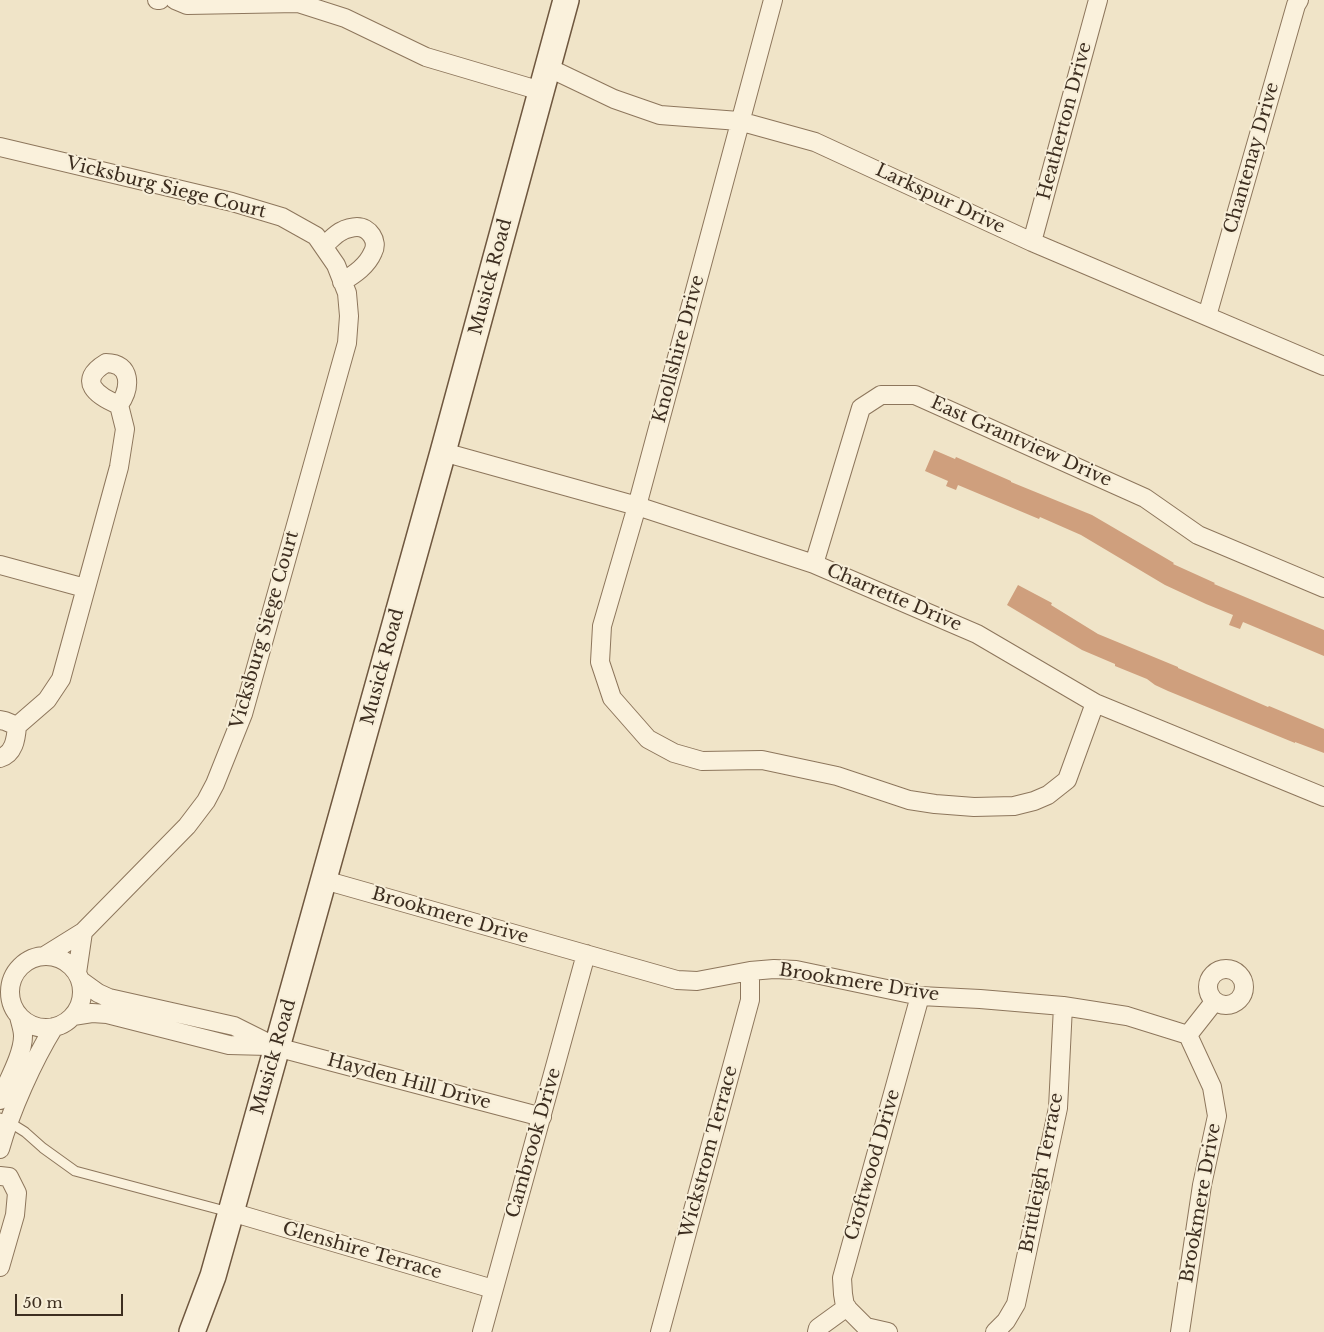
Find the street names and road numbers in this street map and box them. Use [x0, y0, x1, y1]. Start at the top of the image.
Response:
street label: Heatherton Drive [1034, 40, 1096, 202]
street label: Chantenay Drive [1220, 80, 1284, 236]
street label: Vicksburg Siege Court [64, 153, 268, 223]
street label: Larkspur Drive [872, 160, 1008, 238]
street label: Musick Road [465, 217, 517, 337]
street label: Knollshire Drive [649, 273, 709, 425]
street label: East Grantview Drive [927, 392, 1115, 492]
street label: Vicksburg Siege Court [226, 528, 304, 732]
street label: Charrette Drive [823, 560, 965, 636]
street label: Musick Road [357, 607, 409, 727]
street label: Brookmere Drive [369, 883, 531, 949]
street label: Brookmere Drive [777, 960, 941, 1006]
street label: Musick Road [247, 997, 301, 1117]
street label: Hayden Hill Drive [325, 1050, 493, 1114]
street label: Wickstrom Terrace [676, 1063, 742, 1241]
street label: Cambrook Drive [502, 1065, 566, 1221]
street label: Croftwood Drive [841, 1087, 905, 1243]
street label: Brittleigh Terrace [1016, 1091, 1068, 1255]
street label: Brookmere Drive [1176, 1121, 1226, 1285]
street label: Glenshire Terrace [280, 1218, 444, 1284]

